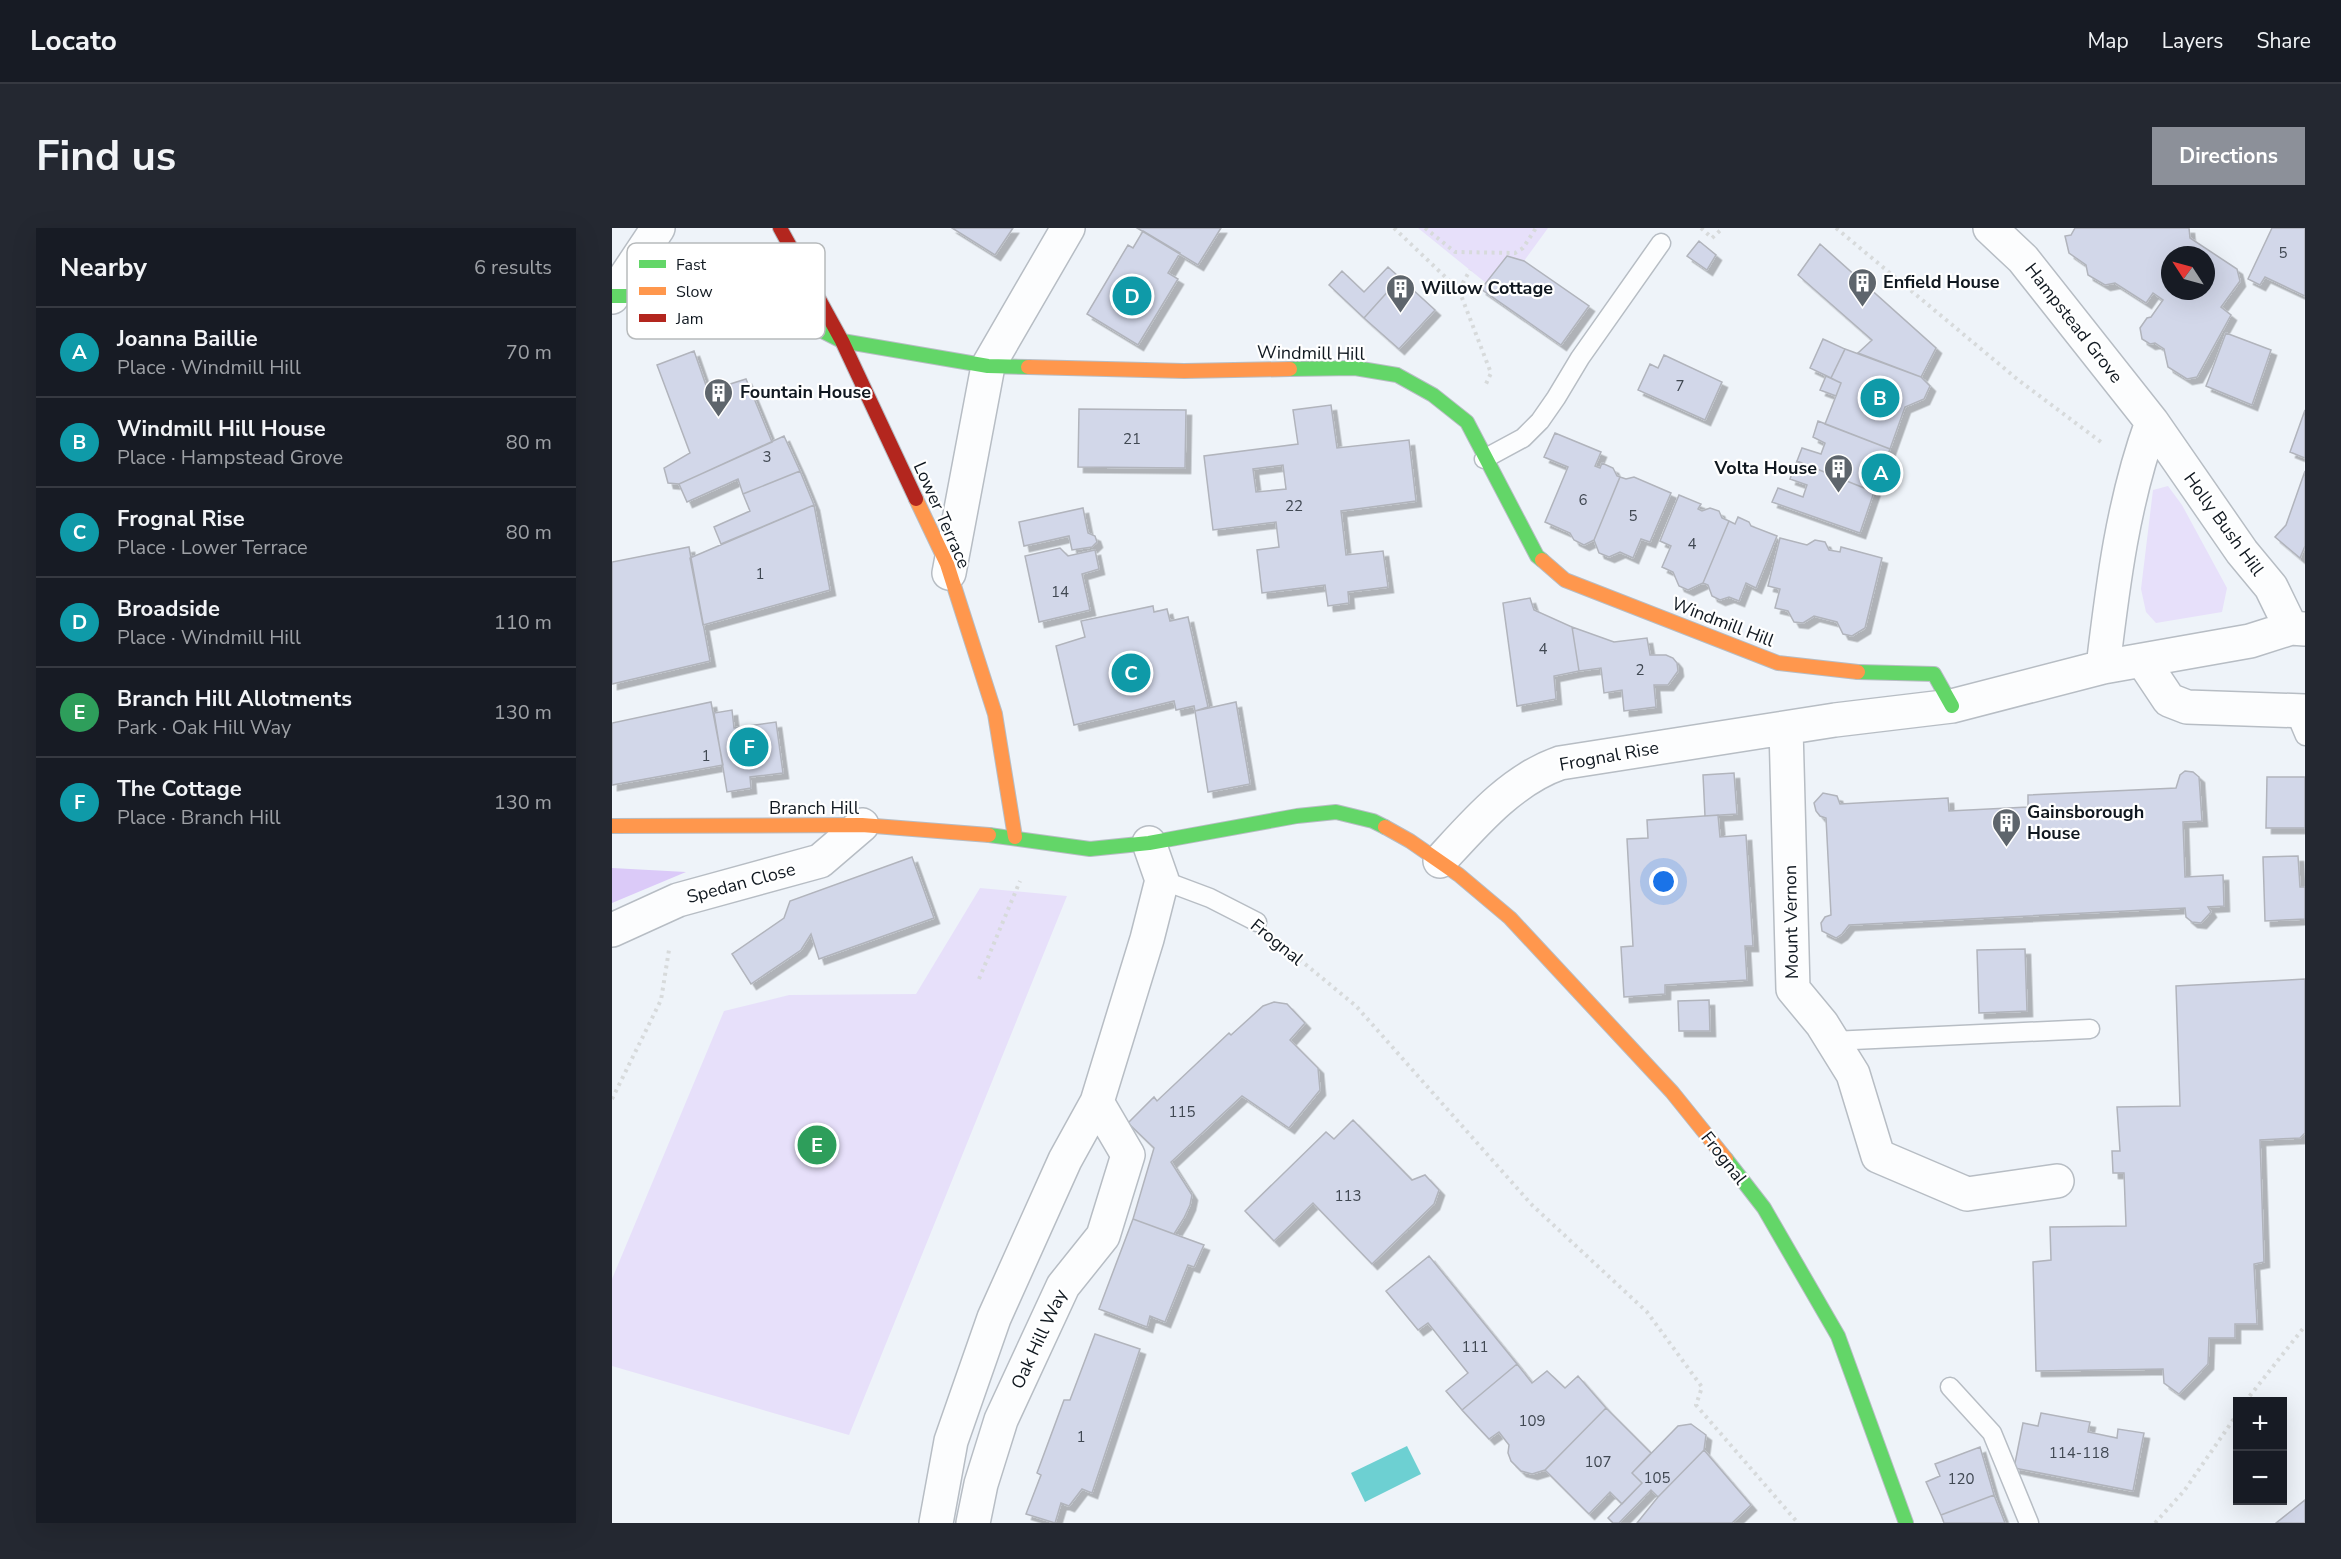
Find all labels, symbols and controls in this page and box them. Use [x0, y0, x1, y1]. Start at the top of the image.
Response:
text: Locato [30, 22, 117, 60]
text: Map [2087, 27, 2129, 55]
text: Layers [2162, 27, 2223, 55]
text: Share [2256, 27, 2311, 55]
button: Directions [2152, 127, 2305, 185]
text: Find us [36, 128, 176, 185]
legend [627, 243, 825, 339]
house number: 5 [2278, 243, 2288, 263]
north arrow [2161, 246, 2215, 300]
text: Nearby [60, 250, 147, 285]
text: 6 results [474, 254, 552, 281]
text: Fast [676, 254, 707, 276]
street label: Hampstead Grove [2020, 258, 2128, 388]
building icon: Enfield House [1846, 266, 1878, 308]
place label: Enfield House [1883, 270, 2000, 294]
building icon: Willow Cottage [1384, 272, 1416, 314]
pin: D [1112, 274, 1152, 318]
place label: Willow Cottage [1421, 276, 1553, 300]
text: Slow [676, 281, 713, 303]
text: Jam [675, 308, 703, 330]
text: Joanna Baillie [117, 324, 258, 354]
text: A [72, 339, 87, 366]
text: 70 m [506, 339, 552, 366]
street label: Windmill Hill [1257, 340, 1366, 366]
text: Place · Windmill Hill [117, 354, 301, 381]
building icon: Fountain House [703, 376, 735, 418]
house number: 7 [1675, 376, 1685, 396]
pin: B [1860, 376, 1900, 420]
place label: Fountain House [740, 380, 871, 404]
text: Windmill Hill House [117, 414, 326, 444]
text: B [73, 429, 86, 456]
text: 80 m [506, 429, 552, 456]
house number: 21 [1123, 429, 1141, 449]
text: Place · Hampstead Grove [117, 444, 343, 471]
house number: 3 [762, 447, 772, 467]
pin: A [1862, 450, 1900, 496]
building icon: Volta House [1822, 452, 1854, 494]
place label: Volta House [1714, 456, 1817, 480]
street label: Lower Terrace [908, 458, 976, 572]
street label: Holly Bush Hill [2178, 467, 2270, 581]
house number: 6 [1578, 490, 1588, 510]
house number: 22 [1285, 496, 1303, 516]
text: Frognal Rise [117, 504, 245, 534]
house number: 5 [1628, 506, 1638, 526]
text: C [73, 519, 86, 546]
text: 80 m [506, 519, 552, 546]
text: Place · Lower Terrace [117, 534, 308, 561]
house number: 4 [1687, 534, 1697, 554]
house number: 1 [755, 564, 765, 584]
house number: 14 [1051, 582, 1069, 602]
street label: Windmill Hill [1668, 591, 1778, 653]
text: Broadside [117, 594, 220, 624]
text: D [72, 609, 87, 636]
text: 110 m [494, 609, 552, 636]
text: Place · Windmill Hill [117, 624, 301, 651]
house number: 4 [1538, 639, 1548, 659]
pin: C [1112, 650, 1150, 696]
house number: 2 [1635, 660, 1645, 680]
text: Branch Hill Allotments [117, 684, 352, 714]
text: E [74, 699, 85, 726]
text: 130 m [494, 699, 552, 726]
text: Park · Oak Hill Way [117, 714, 291, 741]
pin: F [730, 724, 768, 770]
street label: Frognal Rise [1557, 735, 1661, 777]
house number: 1 [701, 746, 711, 766]
text: The Cottage [117, 774, 242, 804]
text: F [74, 789, 85, 816]
text: 130 m [494, 789, 552, 816]
street label: Branch Hill [769, 796, 860, 820]
place label: Gainsborough House [2027, 800, 2144, 845]
text: Place · Branch Hill [117, 804, 281, 831]
building icon: Gainsborough House [1990, 806, 2022, 848]
street label: Spedan Close [684, 857, 798, 909]
street label: Mount Vernon [1778, 865, 1804, 979]
your location [1649, 867, 1678, 896]
street label: Frognal [1245, 913, 1309, 971]
house number: 115 [1168, 1102, 1196, 1122]
pin: E [798, 1122, 836, 1168]
street label: Frognal [1696, 1126, 1753, 1190]
house number: 113 [1334, 1186, 1362, 1206]
street label: Oak Hill Way [1005, 1284, 1073, 1393]
house number: 111 [1461, 1337, 1489, 1357]
map controls [2233, 1397, 2287, 1505]
button: + [2233, 1397, 2287, 1451]
house number: 109 [1518, 1411, 1546, 1431]
house number: 1 [1076, 1427, 1086, 1447]
house number: 114-118 [2049, 1443, 2109, 1463]
button: − [2233, 1451, 2287, 1505]
house number: 107 [1584, 1452, 1612, 1472]
house number: 105 [1643, 1468, 1671, 1488]
house number: 120 [1947, 1469, 1975, 1489]

